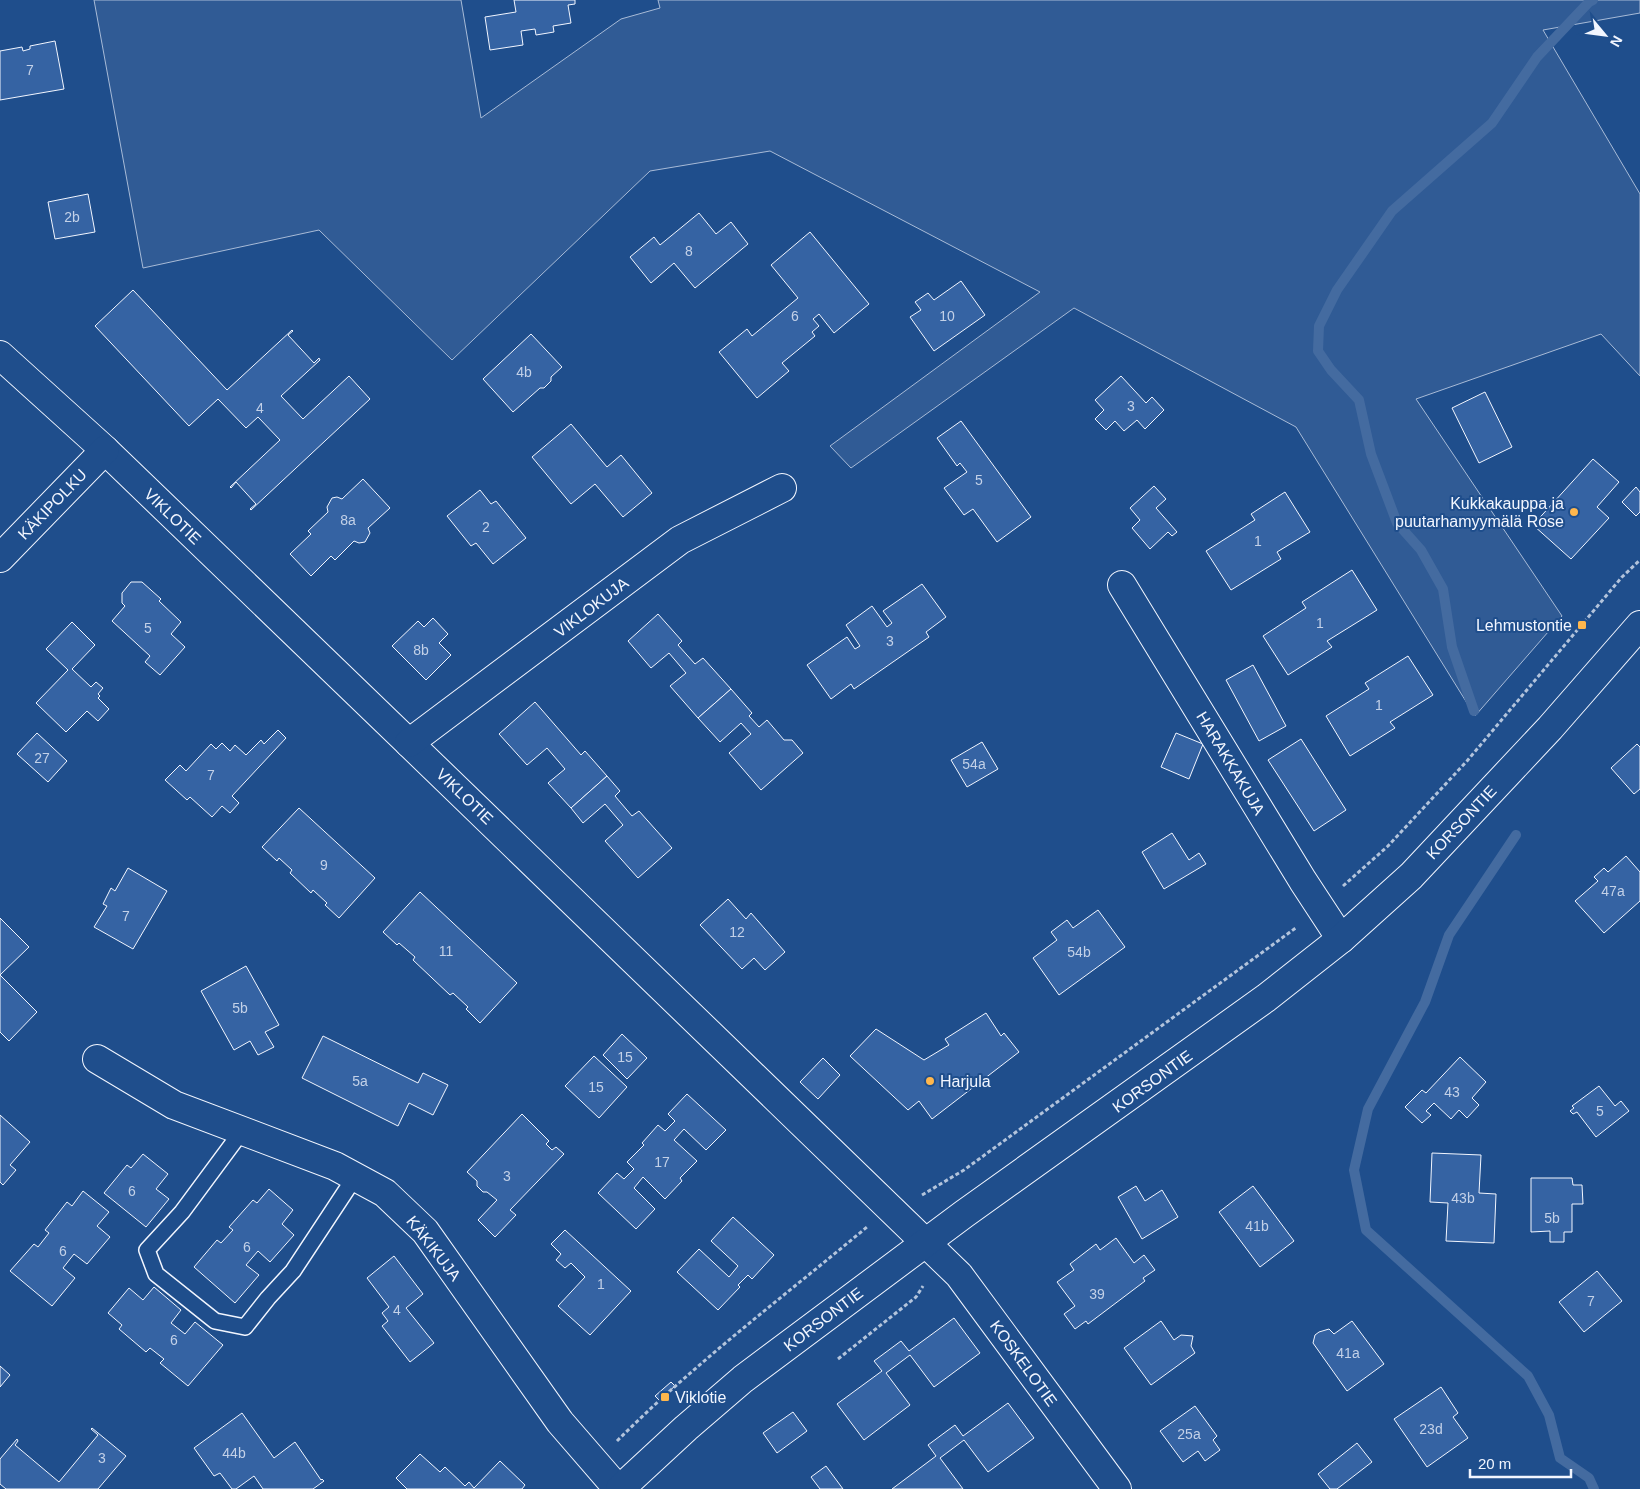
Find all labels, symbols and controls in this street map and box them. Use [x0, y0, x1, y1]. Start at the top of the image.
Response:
north arrow [1580, 10, 1630, 60]
text: N [1607, 33, 1626, 50]
house number: 7 [26, 62, 34, 78]
house number: 2b [64, 209, 80, 225]
house number: 8 [685, 243, 693, 259]
house number: 6 [791, 308, 799, 324]
house number: 10 [939, 308, 955, 324]
house number: 4b [516, 364, 532, 380]
house number: 3 [1127, 398, 1135, 414]
house number: 4 [256, 400, 264, 416]
street label: KÄKIPOLKU [15, 466, 90, 543]
house number: 5 [975, 472, 983, 488]
street label: VIKLOTIE [141, 485, 204, 547]
place label: Kukkakauppa ja puutarhamyymälä Rose [1395, 495, 1564, 530]
marker: Kukkakauppa ja puutarhamyymälä Rose [1568, 506, 1580, 518]
house number: 8a [340, 512, 356, 528]
house number: 2 [482, 519, 490, 535]
house number: 1 [1254, 533, 1262, 549]
street label: VIKLOKUJA [551, 574, 632, 641]
house number: 1 [1316, 615, 1324, 631]
place label: Lehmustontie [1476, 617, 1572, 634]
marker: Lehmustontie [1576, 619, 1588, 631]
house number: 5 [144, 620, 152, 636]
house number: 3 [886, 633, 894, 649]
house number: 8b [413, 642, 429, 658]
house number: 1 [1375, 697, 1383, 713]
street label: HARAKKAKUJA [1193, 709, 1268, 818]
house number: 27 [34, 750, 50, 766]
house number: 54a [962, 756, 986, 772]
street label: VIKLOTIE [433, 765, 496, 827]
house number: 7 [207, 767, 215, 783]
street label: KORSONTIE [1423, 782, 1500, 863]
house number: 9 [320, 857, 328, 873]
house number: 47a [1601, 883, 1625, 899]
house number: 7 [122, 908, 130, 924]
house number: 12 [729, 924, 745, 940]
house number: 11 [439, 943, 453, 959]
house number: 54b [1067, 944, 1091, 960]
house number: 5b [232, 1000, 248, 1016]
street label: KORSONTIE [1109, 1047, 1195, 1116]
house number: 15 [617, 1049, 633, 1065]
house number: 5a [352, 1073, 368, 1089]
place label: Harjula [940, 1073, 991, 1090]
marker: Harjula [924, 1075, 936, 1087]
house number: 15 [588, 1079, 604, 1095]
house number: 43 [1444, 1084, 1460, 1100]
house number: 5 [1596, 1103, 1604, 1119]
house number: 17 [654, 1154, 670, 1170]
house number: 3 [503, 1168, 511, 1184]
house number: 6 [128, 1183, 136, 1199]
house number: 43b [1451, 1190, 1475, 1206]
house number: 5b [1544, 1210, 1560, 1226]
street label: KÄKIKUJA [403, 1213, 464, 1284]
house number: 41b [1245, 1218, 1269, 1234]
house number: 6 [243, 1239, 251, 1255]
house number: 6 [59, 1243, 67, 1259]
house number: 1 [597, 1276, 605, 1292]
street label: KORSONTIE [781, 1284, 866, 1355]
house number: 39 [1089, 1286, 1105, 1302]
house number: 7 [1587, 1293, 1595, 1309]
house number: 4 [393, 1302, 401, 1318]
street label: KOSKELOTIE [987, 1317, 1060, 1409]
house number: 6 [170, 1332, 178, 1348]
house number: 41a [1336, 1345, 1360, 1361]
place label: Viklotie [675, 1389, 726, 1406]
marker: Viklotie [659, 1391, 671, 1403]
house number: 23d [1419, 1421, 1443, 1437]
house number: 25a [1177, 1426, 1201, 1442]
house number: 44b [222, 1445, 246, 1461]
scale bar [1470, 1446, 1571, 1478]
house number: 3 [98, 1450, 106, 1466]
text: 20 m [1478, 1455, 1511, 1472]

